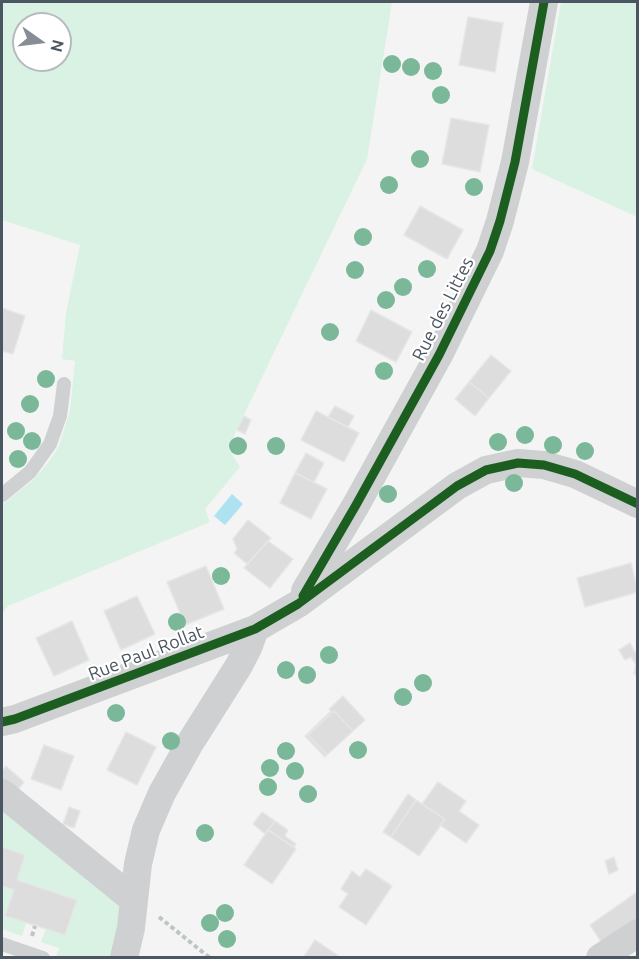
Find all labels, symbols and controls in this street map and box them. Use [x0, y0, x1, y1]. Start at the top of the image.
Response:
north arrow [12, 12, 72, 72]
text: N [47, 38, 68, 54]
street label: Rue des Littes [408, 254, 478, 364]
street label: Rue Paul Rollat [85, 621, 207, 685]

